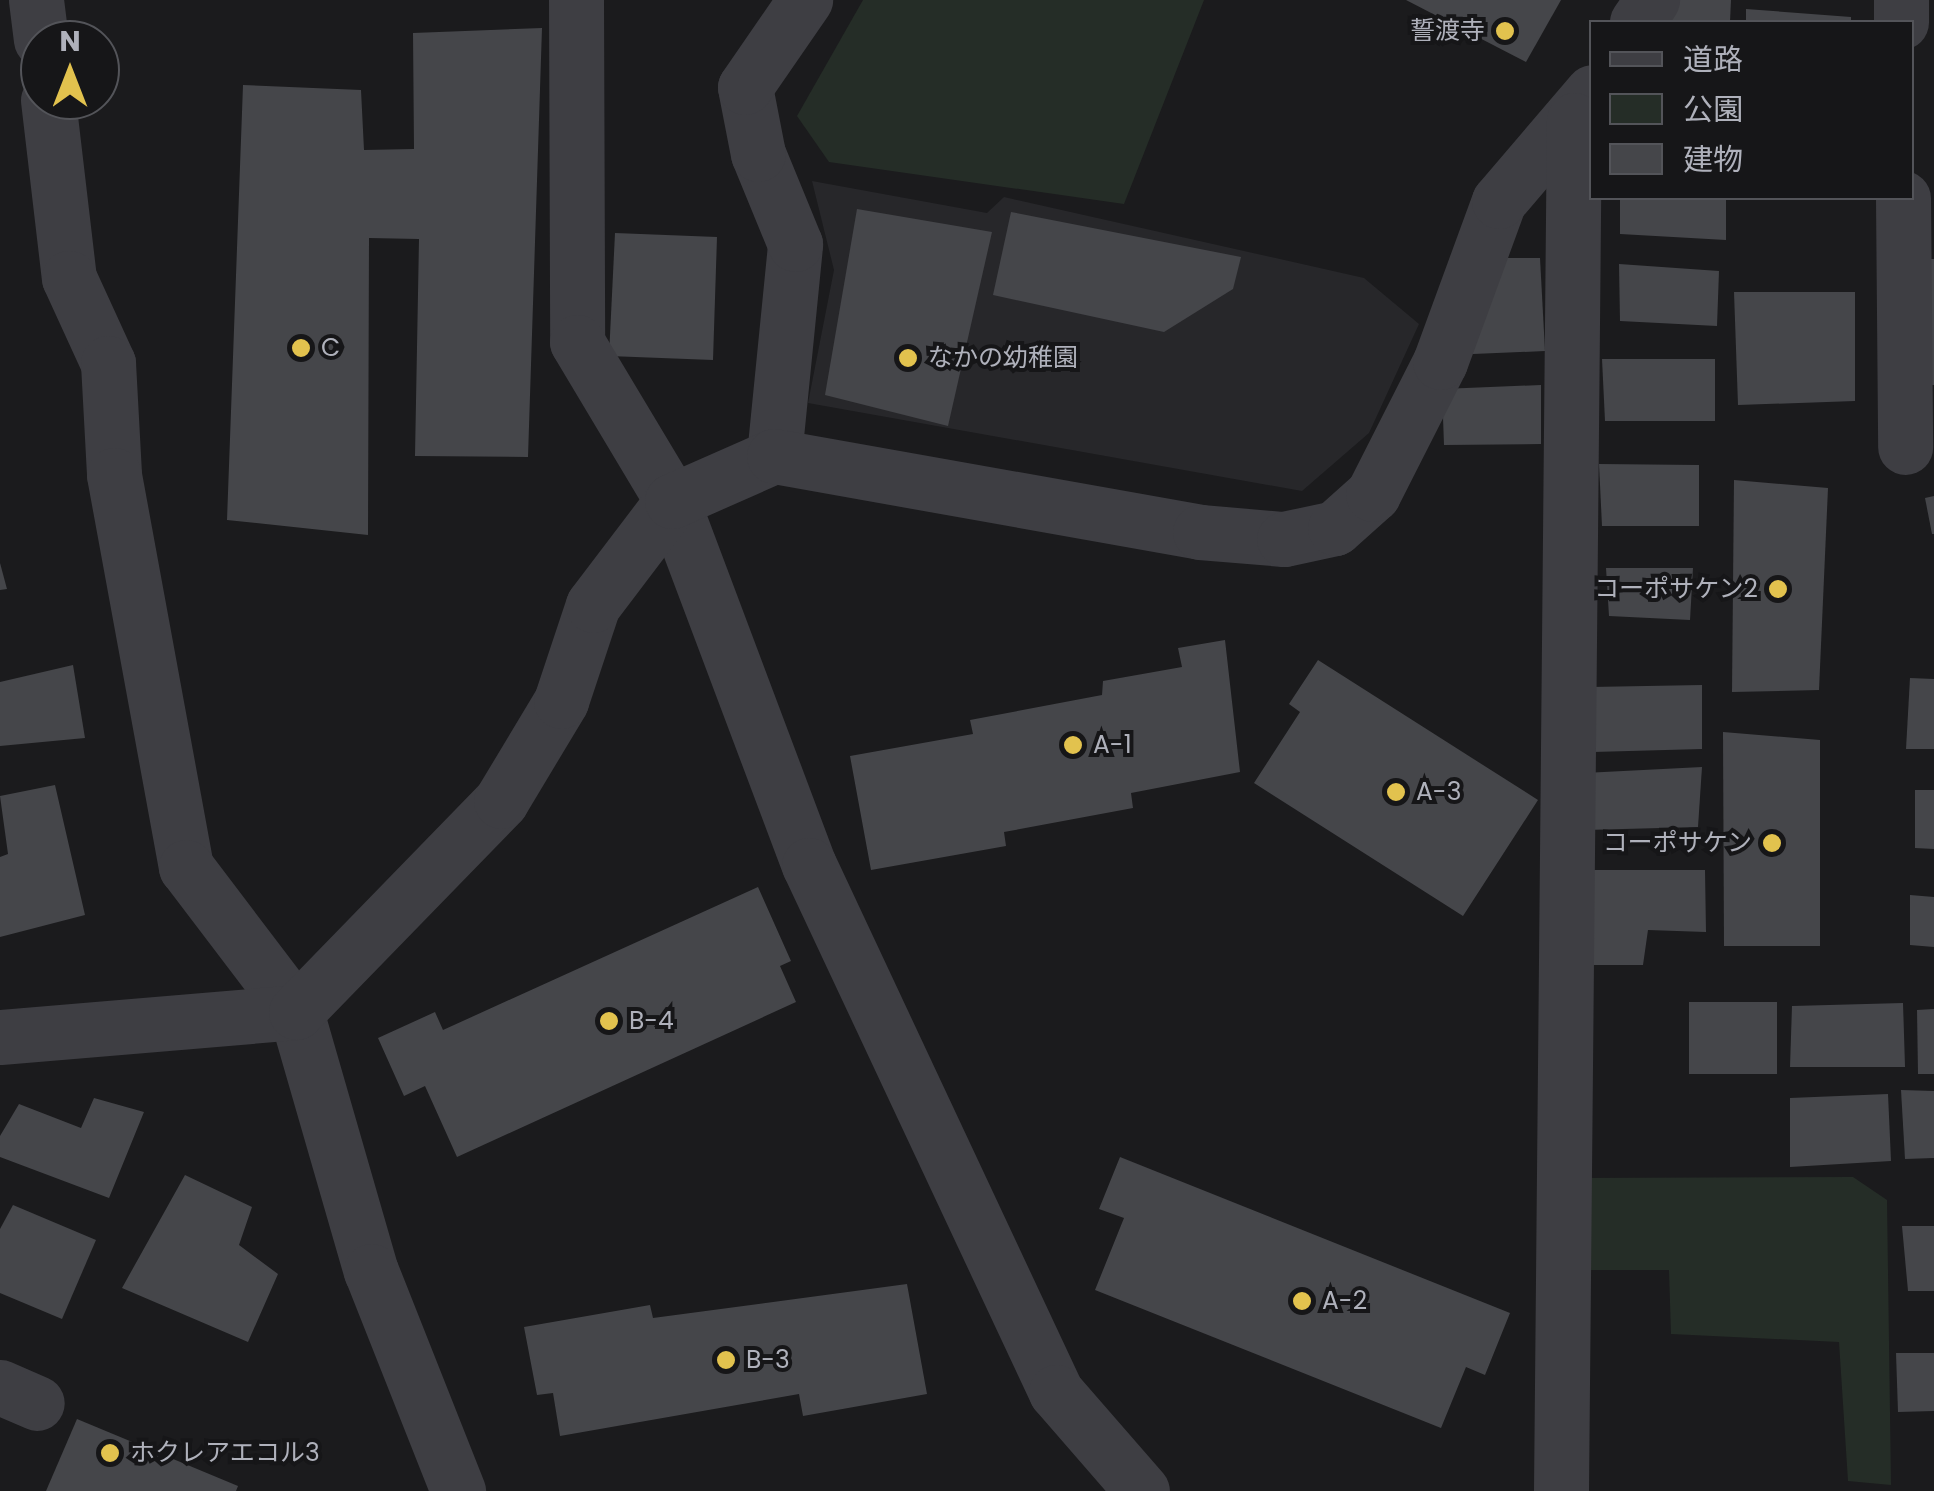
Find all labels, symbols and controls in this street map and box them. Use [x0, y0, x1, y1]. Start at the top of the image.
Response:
place label: 誓渡寺 [1410, 16, 1485, 46]
north arrow [20, 20, 120, 120]
marker: 誓渡寺 [1494, 20, 1516, 42]
legend [1589, 20, 1914, 200]
text: N [59, 22, 81, 61]
text: 道路 [1683, 38, 1743, 81]
text: 公園 [1683, 88, 1743, 131]
text: 建物 [1683, 138, 1743, 181]
place label: C [321, 333, 340, 363]
marker: C [290, 337, 312, 359]
place label: なかの幼稚園 [928, 343, 1078, 373]
marker: なかの幼稚園 [897, 347, 919, 369]
place label: コーポサケン2 [1594, 574, 1758, 604]
marker: コーポサケン2 [1767, 578, 1789, 600]
place label: A-1 [1093, 730, 1132, 760]
marker: A-1 [1062, 734, 1084, 756]
place label: A-3 [1416, 777, 1461, 807]
marker: A-3 [1385, 781, 1407, 803]
place label: コーポサケン [1602, 828, 1752, 858]
marker: コーポサケン [1761, 832, 1783, 854]
place label: B-4 [629, 1006, 674, 1036]
marker: B-4 [598, 1010, 620, 1032]
place label: A-2 [1322, 1286, 1367, 1316]
marker: A-2 [1291, 1290, 1313, 1312]
place label: B-3 [746, 1345, 790, 1375]
marker: B-3 [715, 1349, 737, 1371]
place label: ホクレアエコル3 [130, 1438, 320, 1468]
marker: ホクレアエコル3 [99, 1442, 121, 1464]

